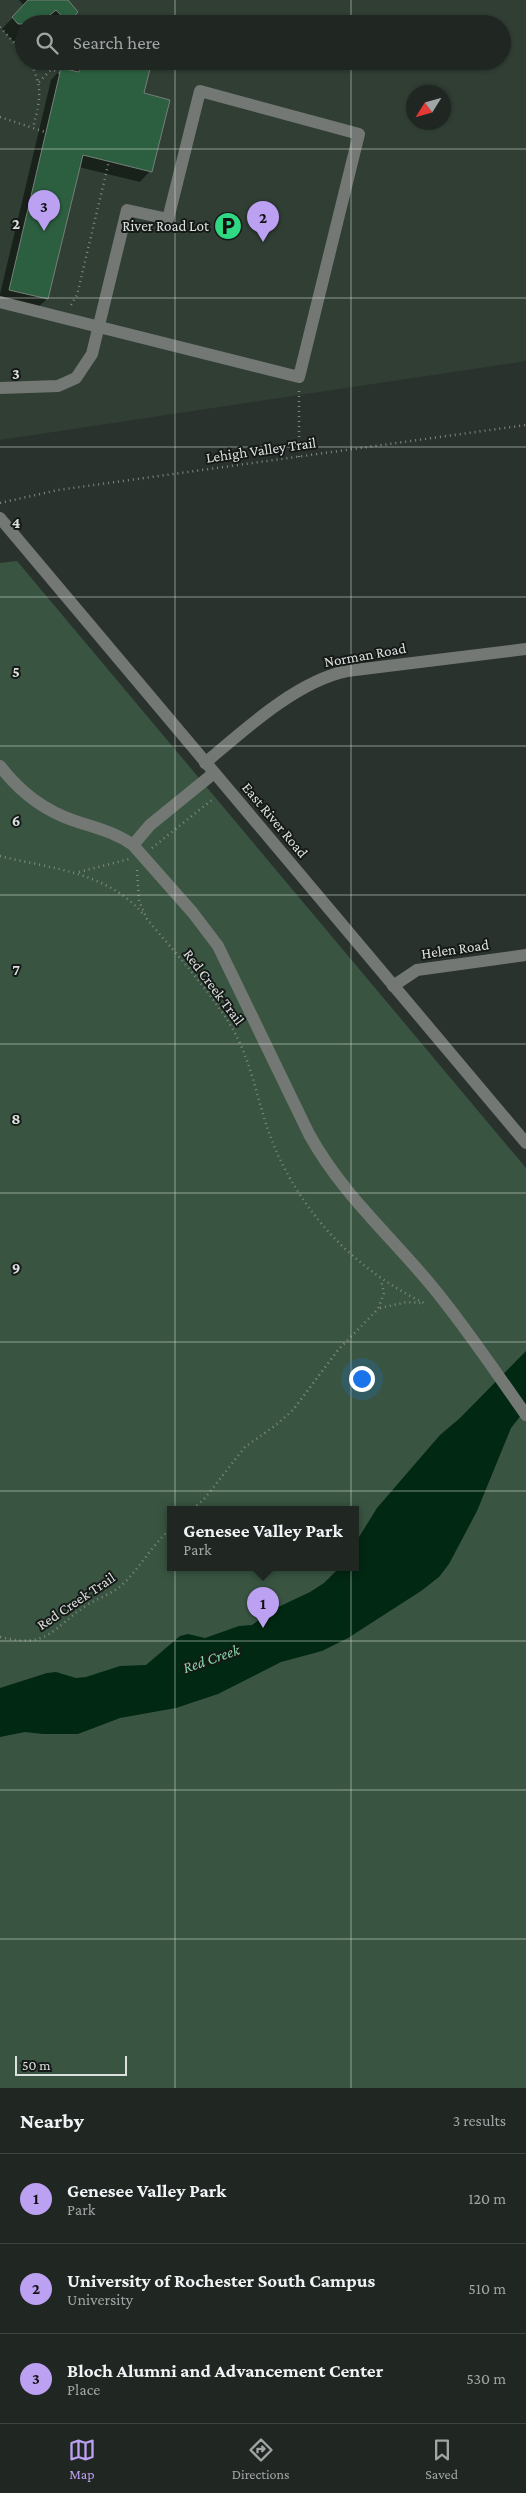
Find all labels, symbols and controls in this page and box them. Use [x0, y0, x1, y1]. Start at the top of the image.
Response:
search box [15, 15, 511, 70]
icon: search [33, 29, 61, 57]
text: Search here [73, 32, 160, 53]
north arrow [406, 85, 451, 130]
pin: 3 [28, 190, 60, 231]
pin: 2 [247, 201, 279, 242]
parking icon: River Road Lot [213, 211, 243, 241]
text: 2 [12, 215, 20, 232]
place label: River Road Lot [122, 218, 210, 234]
text: 3 [12, 365, 20, 382]
street label: Lehigh Valley Trail [205, 434, 317, 467]
text: 4 [12, 514, 21, 531]
street label: Norman Road [323, 640, 407, 670]
text: 5 [12, 663, 20, 680]
street label: East River Road [239, 779, 311, 861]
text: 6 [12, 812, 20, 829]
street label: Helen Road [420, 936, 490, 962]
street label: Red Creek Trail [180, 946, 248, 1028]
text: 7 [12, 961, 20, 978]
text: 8 [11, 1110, 21, 1127]
text: 9 [12, 1259, 20, 1276]
your location [349, 1366, 375, 1392]
popup [167, 1506, 359, 1571]
text: Genesee Valley Park [183, 1520, 343, 1541]
text: Park [183, 1541, 212, 1558]
street label: Red Creek Trail [34, 1569, 118, 1633]
pin: 1 [247, 1587, 279, 1628]
water label: Red Creek [180, 1640, 243, 1676]
scale bar [15, 2053, 128, 2076]
text: 50 m [22, 2057, 50, 2073]
text: Nearby [20, 2109, 84, 2133]
text: 3 results [453, 2112, 506, 2129]
text: Genesee Valley Park [67, 2180, 226, 2201]
text: 1 [33, 2190, 39, 2207]
text: 120 m [468, 2190, 506, 2207]
text: Park [67, 2201, 95, 2218]
text: University of Rochester South Campus [67, 2270, 375, 2291]
text: 2 [32, 2280, 40, 2297]
text: 510 m [468, 2280, 506, 2297]
text: University [67, 2291, 133, 2308]
text: Bloch Alumni and Advancement Center [67, 2360, 383, 2381]
text: 3 [32, 2370, 40, 2387]
text: 530 m [466, 2370, 506, 2387]
text: Place [67, 2381, 100, 2398]
tab: Map [68, 2436, 96, 2482]
tab: Directions [232, 2436, 290, 2482]
tab: Saved [425, 2436, 458, 2482]

